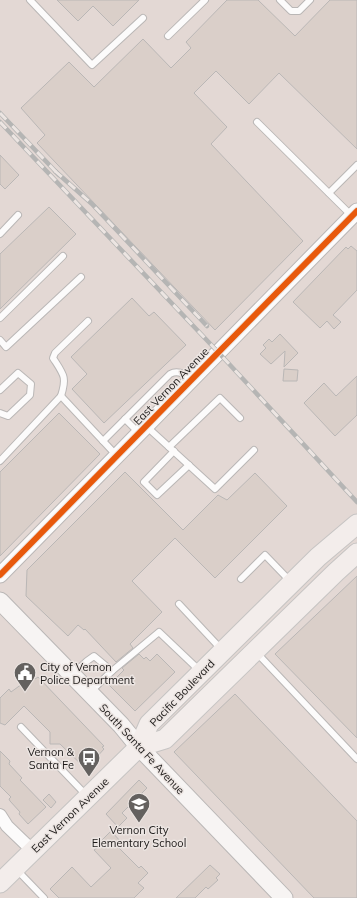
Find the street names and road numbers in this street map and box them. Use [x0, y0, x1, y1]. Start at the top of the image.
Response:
street label: East Vernon Avenue [130, 344, 212, 428]
street label: Pacific Boulevard [147, 657, 217, 729]
street label: South Santa Fe Avenue [96, 701, 188, 797]
street label: East Vernon Avenue [28, 774, 112, 856]

